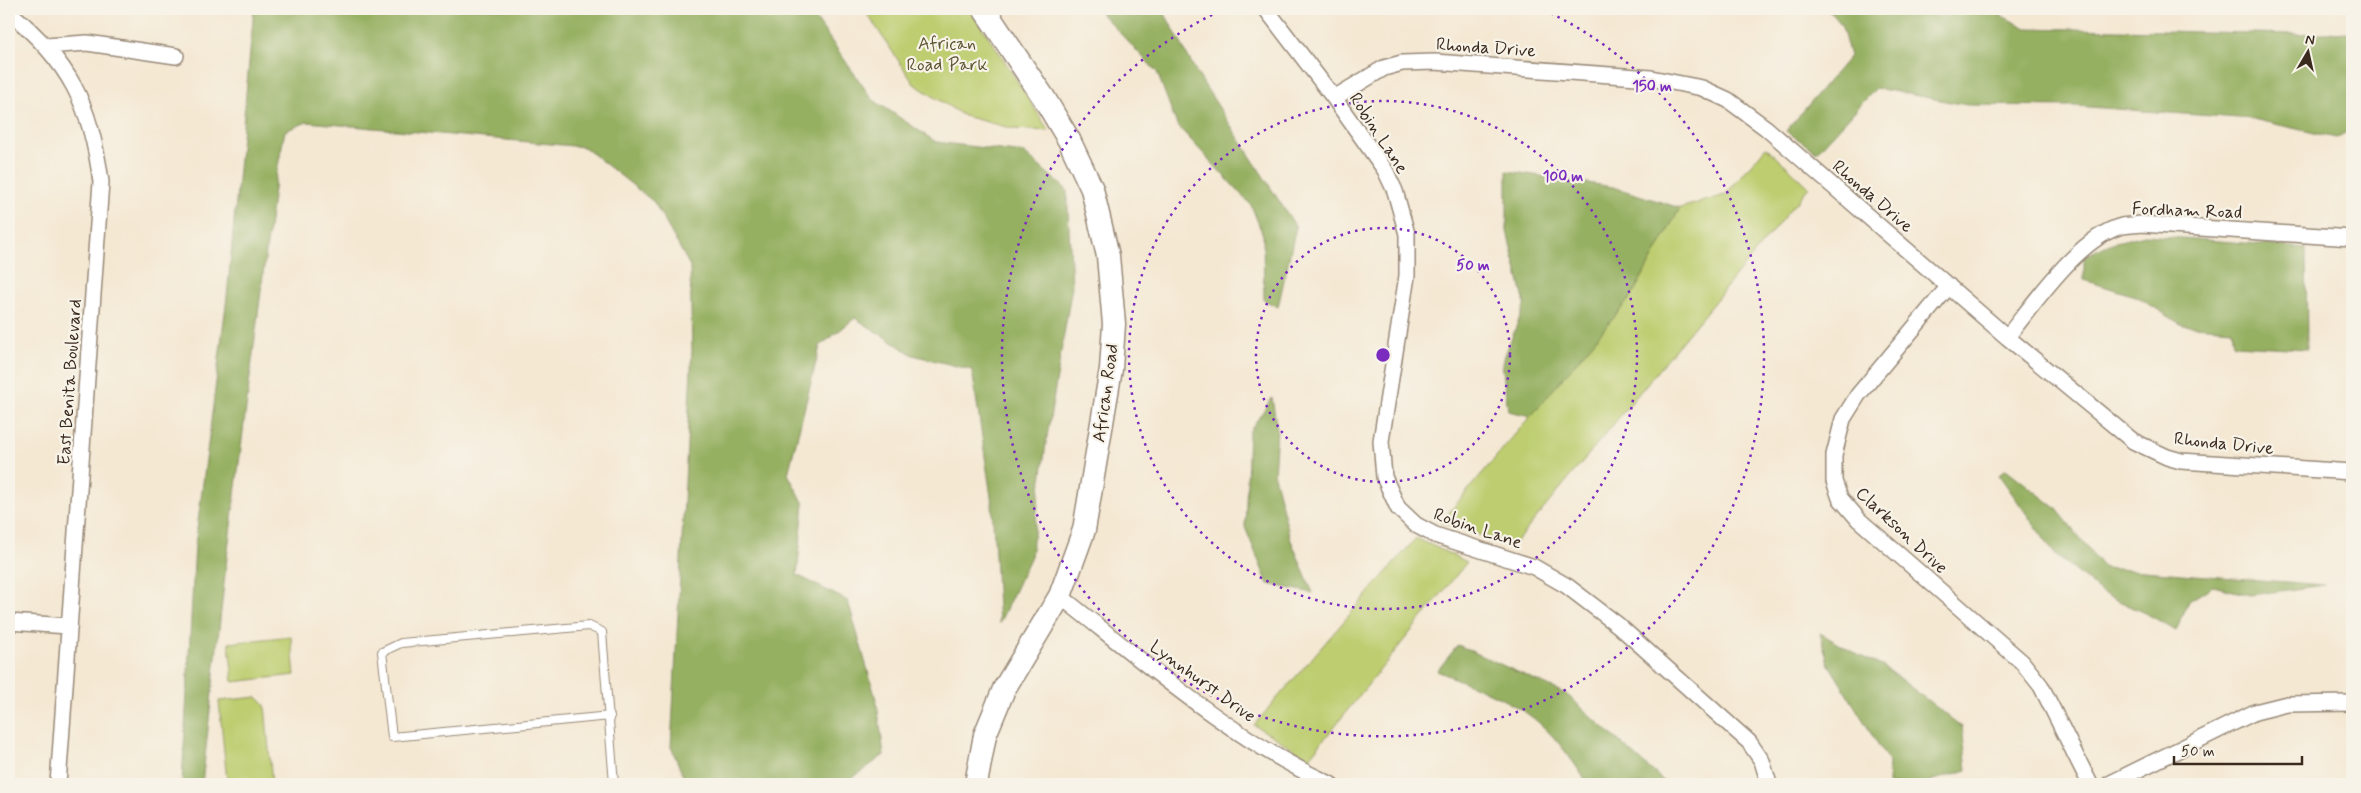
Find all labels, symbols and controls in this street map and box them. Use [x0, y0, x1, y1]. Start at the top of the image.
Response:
north arrow [2284, 28, 2334, 78]
text: N [2304, 31, 2316, 50]
park label: African Road Park [906, 32, 988, 77]
street label: Rhonda Drive [1435, 33, 1537, 63]
text: 150 m [1632, 77, 1672, 97]
street label: Robin Lane [1343, 88, 1413, 179]
street label: Rhonda Drive [1827, 155, 1918, 239]
text: 100 m [1543, 167, 1583, 187]
street label: Fordham Road [2131, 197, 2243, 225]
text: 50 m [1456, 256, 1490, 276]
street label: East Benita Boulevard [52, 298, 88, 466]
street label: African Road [1087, 342, 1125, 444]
centre of rings [1374, 346, 1392, 364]
street label: Rhonda Drive [2173, 427, 2275, 461]
street label: Clarkson Drive [1850, 482, 1953, 580]
street label: Robin Lane [1430, 503, 1525, 555]
street label: Lynnhurst Drive [1145, 635, 1260, 728]
scale bar [2174, 733, 2301, 765]
text: 50 m [2181, 742, 2215, 762]

